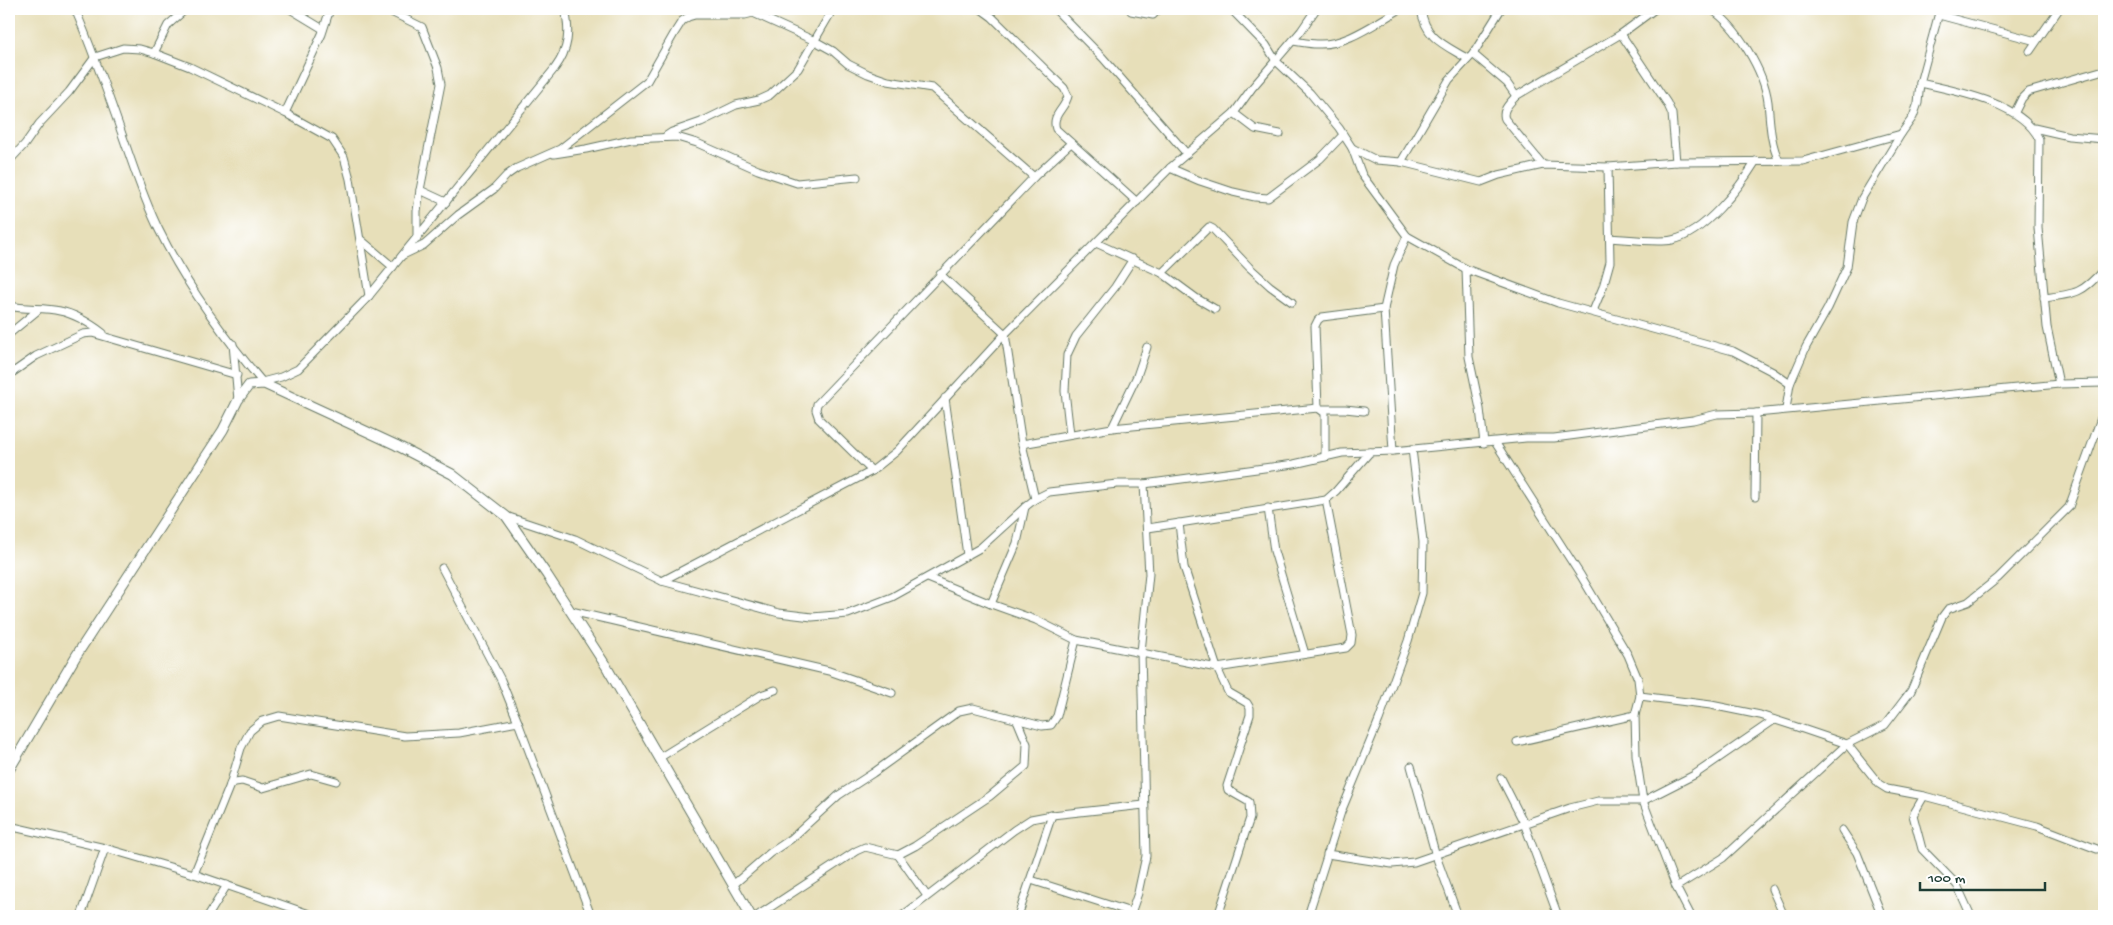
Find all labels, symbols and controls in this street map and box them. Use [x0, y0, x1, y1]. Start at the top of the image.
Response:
scale bar [1920, 860, 2046, 892]
text: 100 m [1927, 870, 1966, 888]

